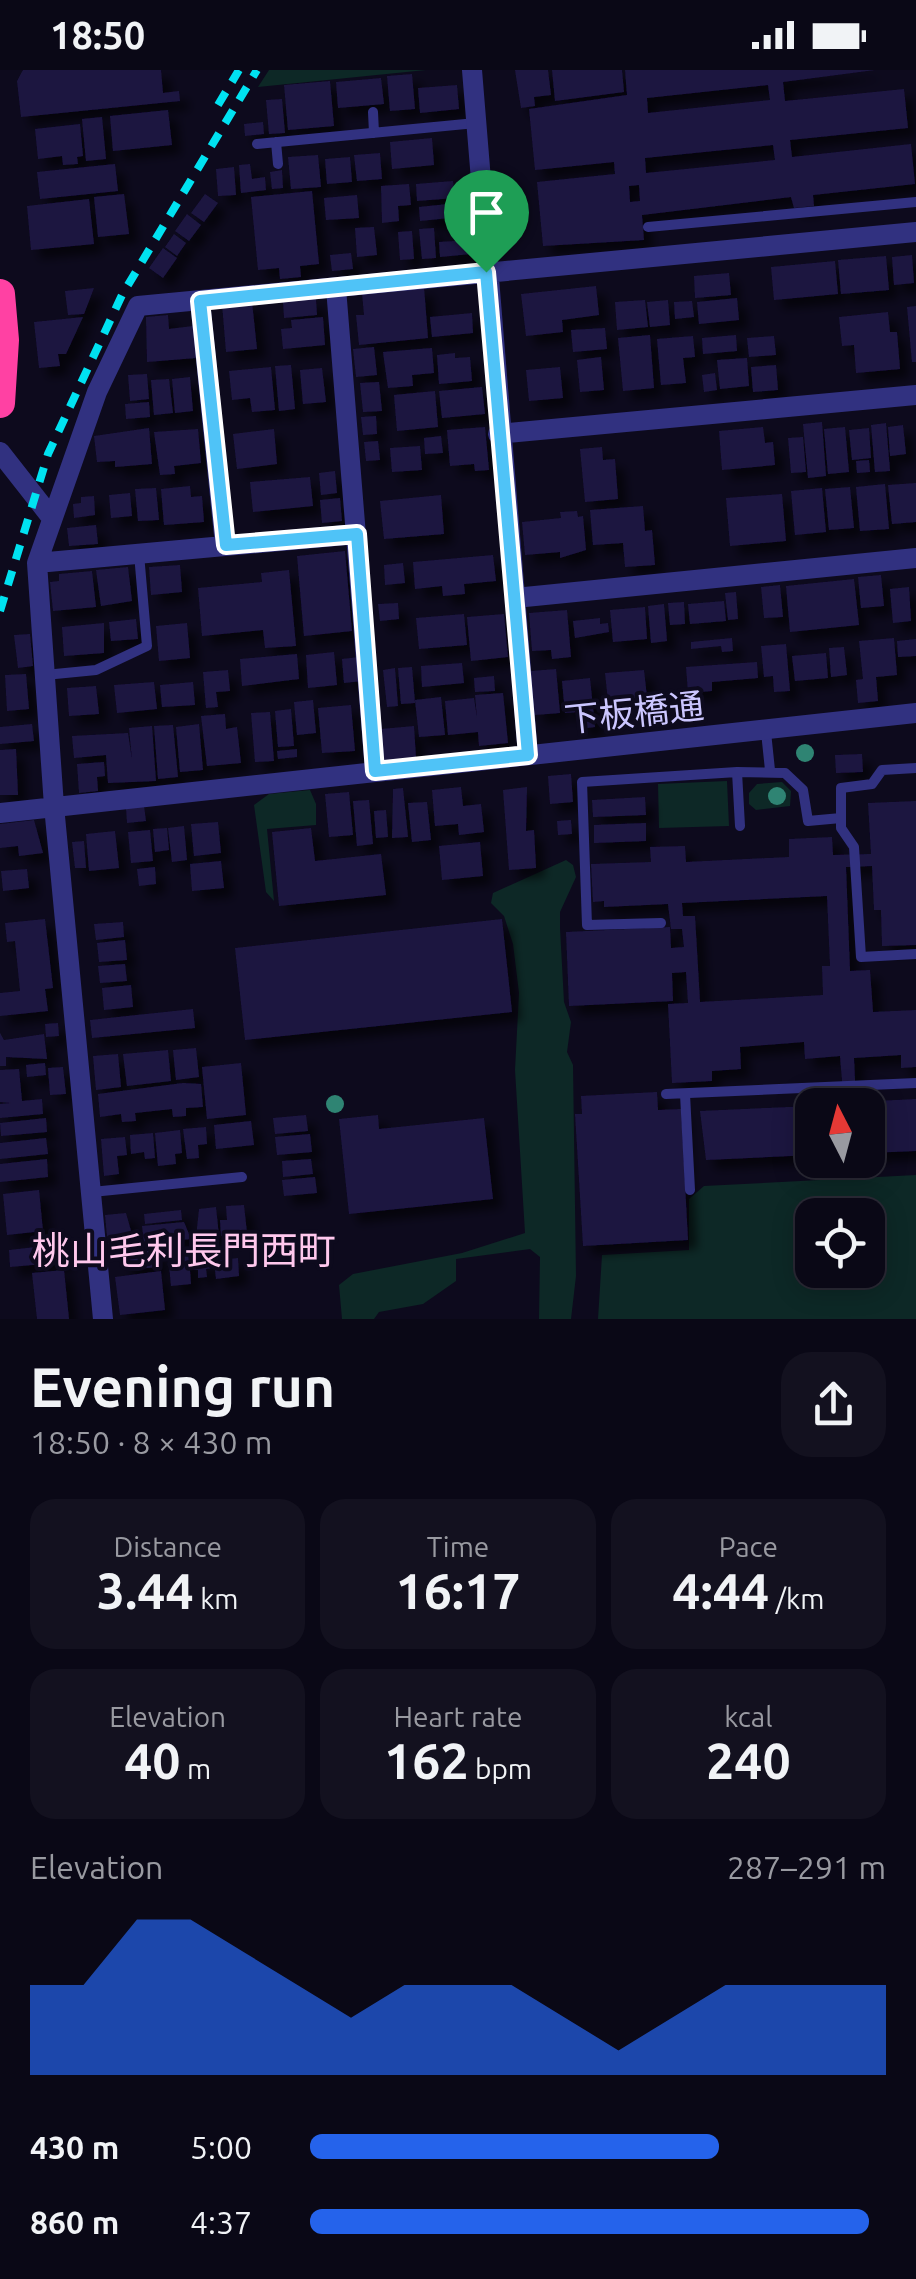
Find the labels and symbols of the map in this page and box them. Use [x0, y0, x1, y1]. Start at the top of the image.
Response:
pin [444, 170, 529, 273]
street label: 下板橋通 [562, 685, 706, 739]
north arrow [795, 1088, 885, 1178]
district label: 桃山毛利長門西町 [32, 1229, 336, 1271]

